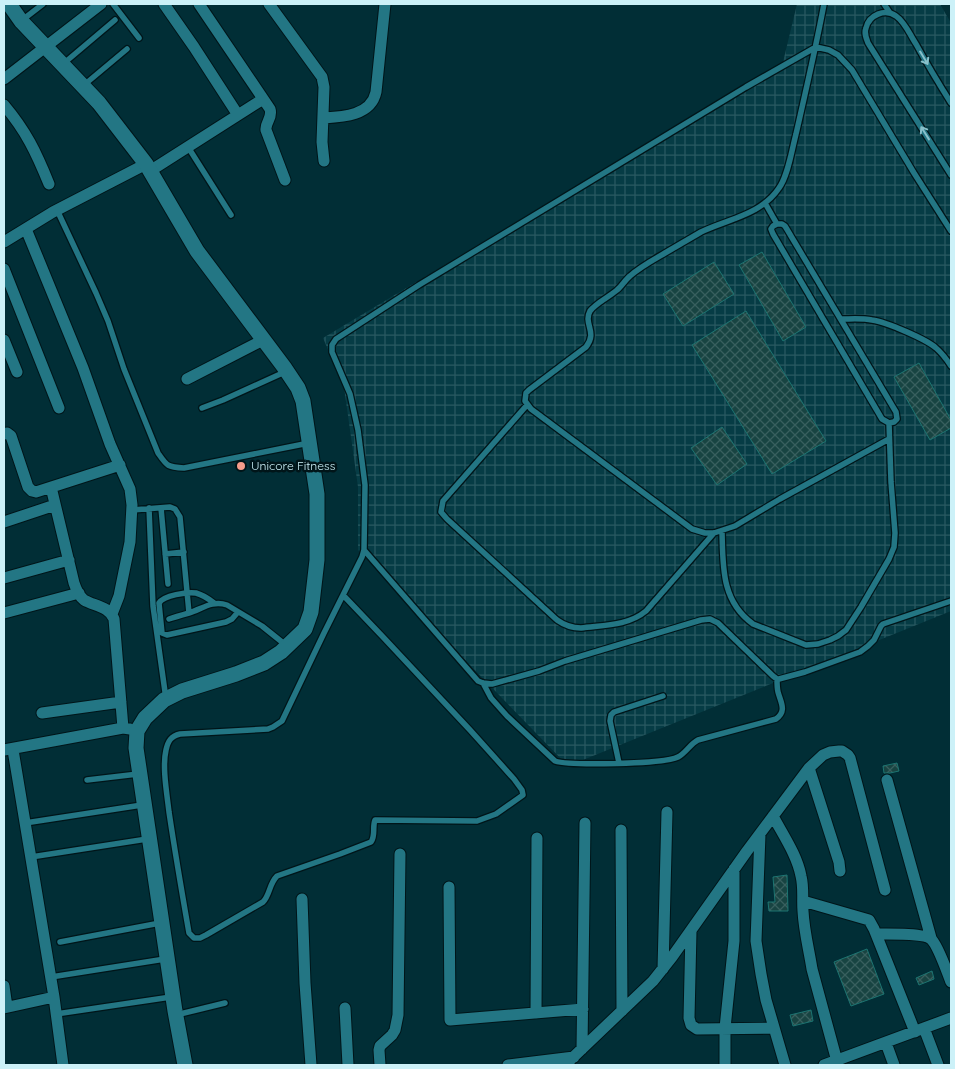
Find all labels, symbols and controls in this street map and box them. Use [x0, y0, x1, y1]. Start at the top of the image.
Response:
one-way arrow [920, 51, 930, 65]
one-way arrow [920, 127, 930, 141]
place label: Unicore Fitness [251, 458, 336, 473]
marker: Unicore Fitness [235, 460, 247, 472]

